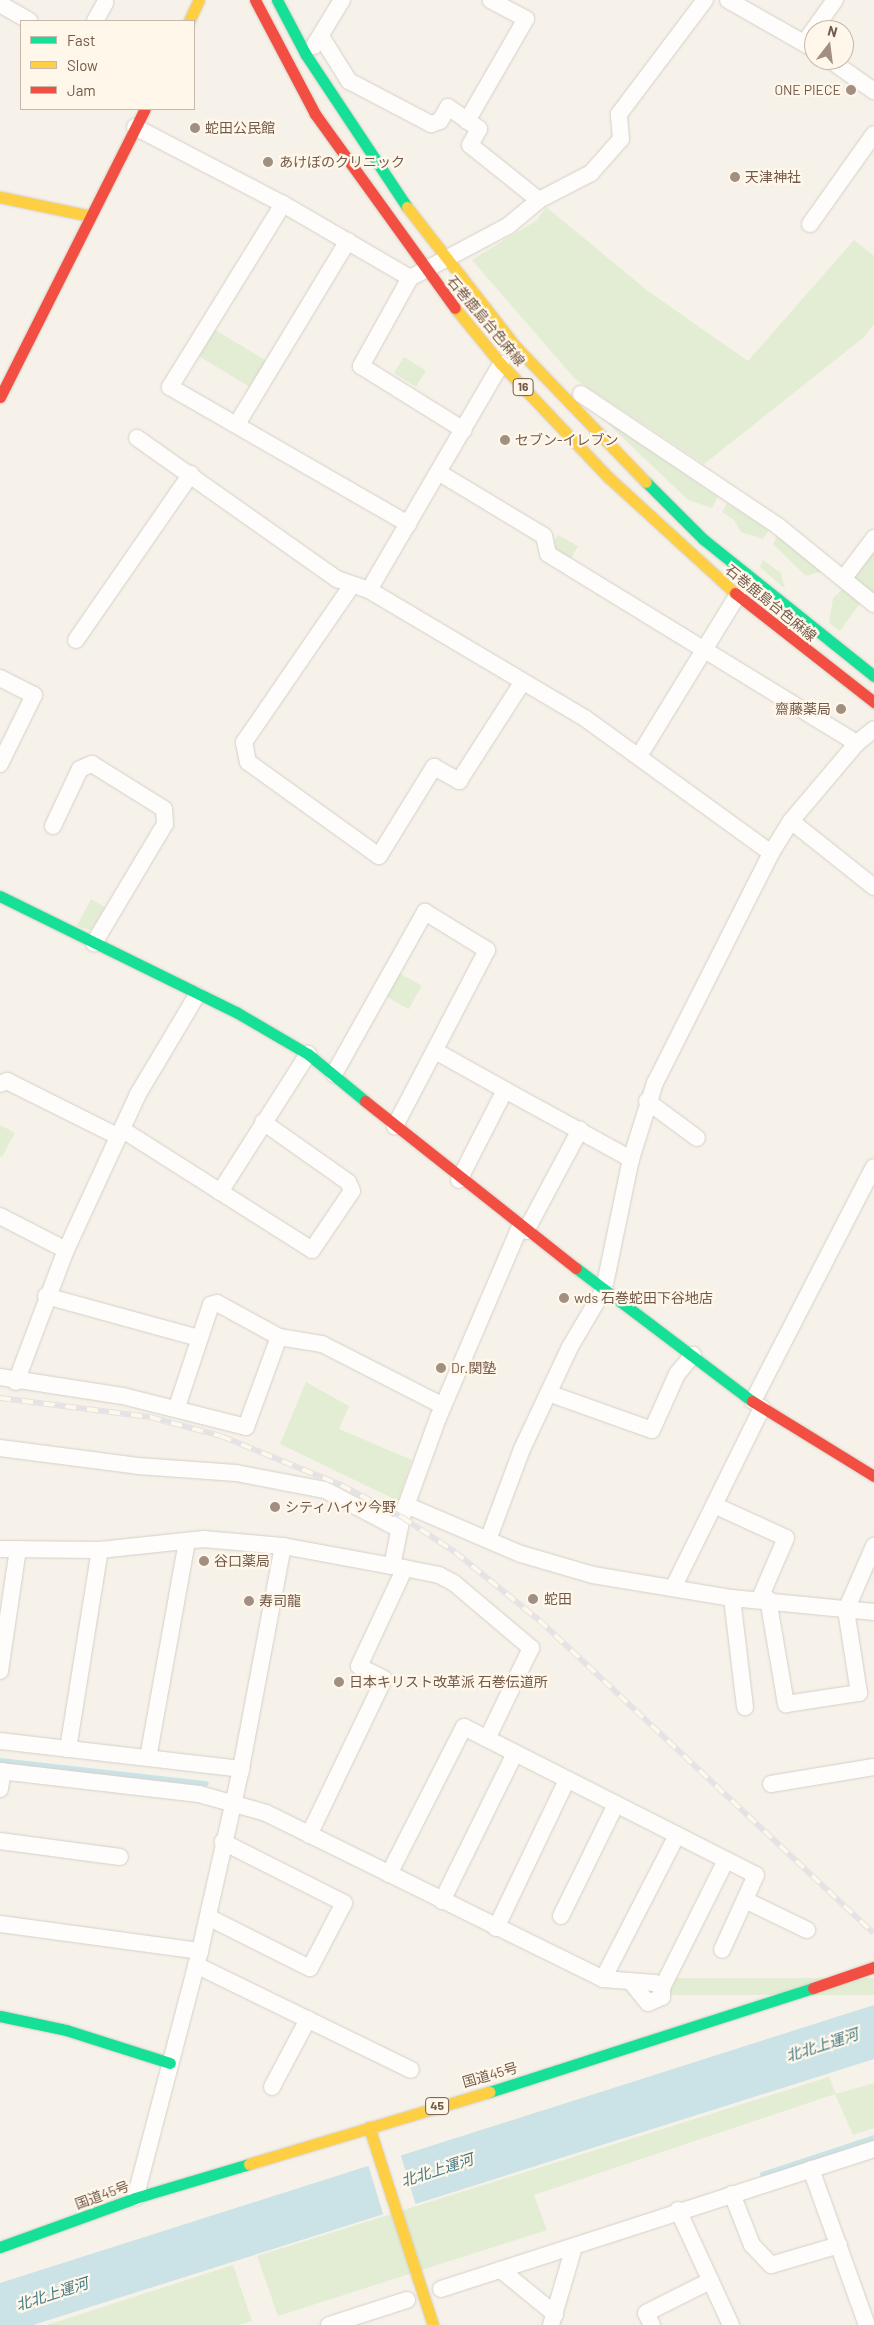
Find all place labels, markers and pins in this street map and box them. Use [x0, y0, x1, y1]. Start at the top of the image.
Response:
place label: ONE PIECE [774, 82, 841, 98]
marker: ONE PIECE [845, 84, 857, 96]
place label: 蛇田公民館 [205, 120, 275, 136]
marker: 蛇田公民館 [189, 122, 201, 134]
place label: あけぼのクリニック [279, 154, 405, 170]
marker: あけぼのクリニック [261, 155, 275, 169]
place label: 天津神社 [745, 169, 801, 185]
marker: 天津神社 [729, 171, 741, 183]
place label: セブン-イレブン [515, 432, 619, 448]
marker: セブン-イレブン [499, 434, 511, 446]
place label: 齋藤薬局 [775, 701, 831, 717]
marker: 齋藤薬局 [835, 703, 847, 715]
place label: wds 石巻蛇田下谷地店 [574, 1290, 713, 1306]
marker: wds 石巻蛇田下谷地店 [558, 1292, 570, 1304]
place label: Dr.関塾 [451, 1360, 496, 1376]
marker: Dr.関塾 [435, 1362, 447, 1374]
place label: シティハイツ今野 [285, 1499, 397, 1515]
marker: シティハイツ今野 [269, 1501, 281, 1513]
place label: 谷口薬局 [214, 1553, 270, 1569]
marker: 谷口薬局 [198, 1555, 210, 1567]
place label: 蛇田 [544, 1591, 572, 1607]
marker: 蛇田 [526, 1592, 540, 1606]
place label: 寿司龍 [259, 1593, 301, 1609]
marker: 寿司龍 [243, 1595, 255, 1607]
place label: 日本キリスト改革派 石巻伝道所 [349, 1674, 548, 1690]
marker: 日本キリスト改革派 石巻伝道所 [333, 1676, 345, 1688]

